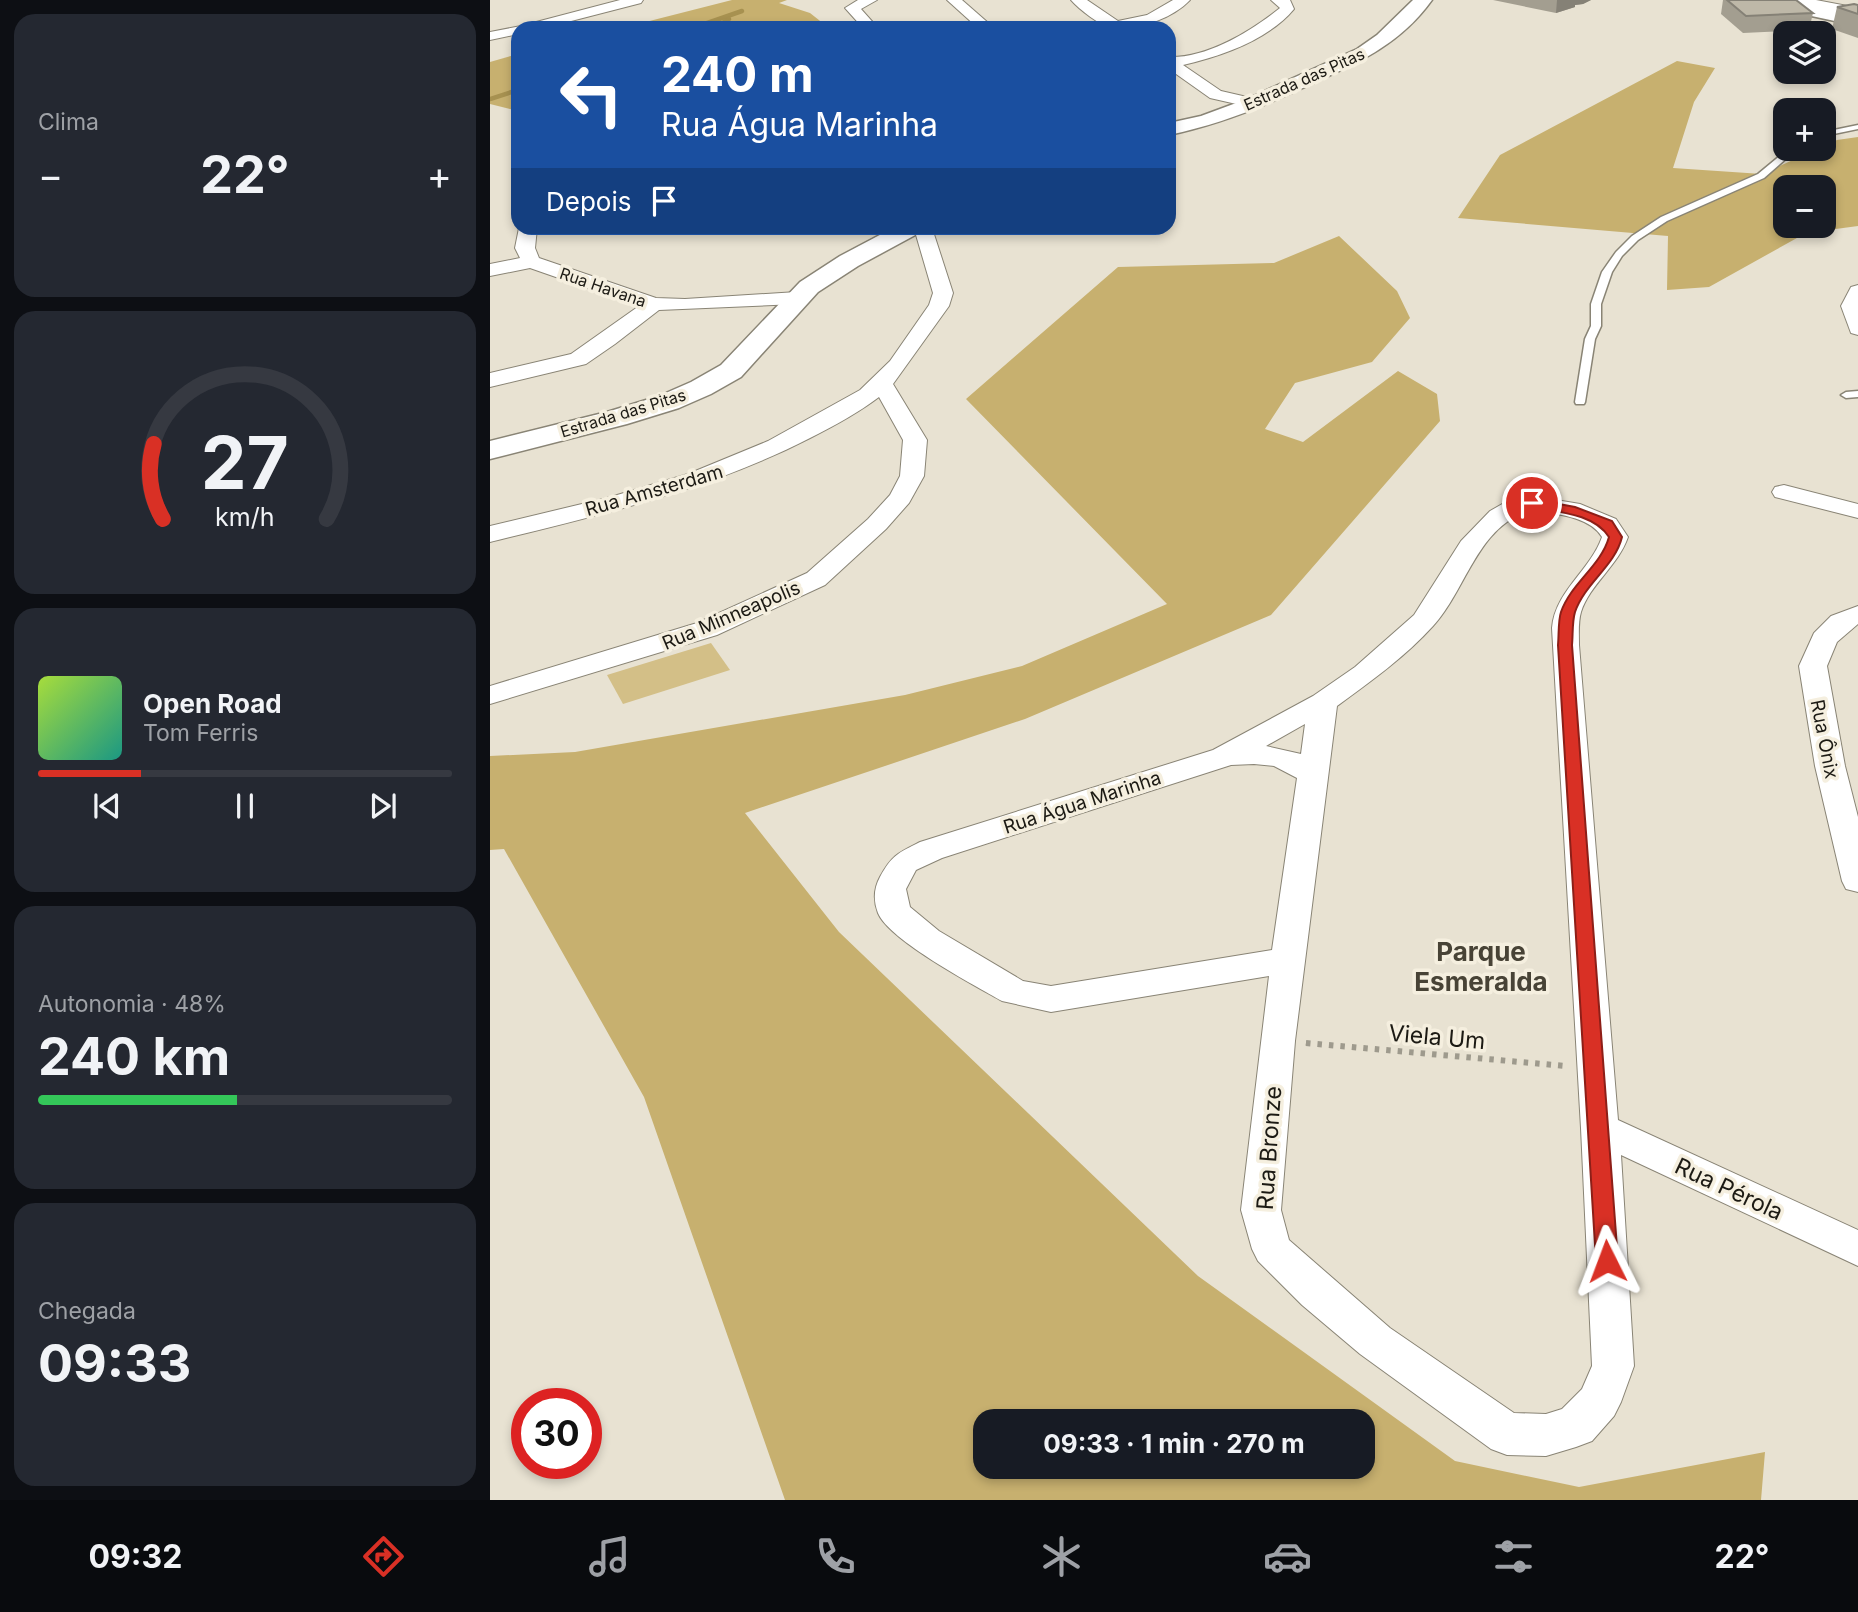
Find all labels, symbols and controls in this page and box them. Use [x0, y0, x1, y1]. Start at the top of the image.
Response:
map controls [1773, 21, 1836, 238]
button: layers [1773, 21, 1836, 84]
street label: Estrada das Pitas [1240, 43, 1368, 115]
text: 240 m [661, 45, 814, 104]
icon: left [546, 49, 637, 140]
button: + [1773, 98, 1836, 161]
text: Rua Água Marinha [661, 105, 938, 144]
text: Clima [38, 108, 99, 136]
text: 22° [200, 143, 290, 206]
text: − [38, 152, 63, 198]
text: + [427, 152, 452, 198]
button: − [1773, 175, 1836, 238]
icon: arrive [645, 182, 683, 220]
text: Depois [546, 186, 631, 217]
street label: Rua Havana [557, 263, 649, 311]
street label: Estrada das Pitas [558, 384, 688, 442]
text: 27 [201, 418, 289, 507]
street label: Rua Amsterdam [583, 460, 726, 521]
pin [1502, 473, 1562, 533]
icon: arrive [1513, 484, 1551, 522]
text: km/h [215, 502, 275, 532]
street label: Rua Minneapolis [659, 576, 804, 655]
text: Open Road [143, 688, 282, 719]
street label: Rua Ônix [1806, 698, 1843, 781]
text: Tom Ferris [143, 719, 258, 747]
street label: Rua Água Marinha [1000, 765, 1164, 839]
icon: previous [88, 787, 126, 825]
icon: pause [226, 787, 264, 825]
icon: next [364, 787, 402, 825]
district label: Parque Esmeralda [1414, 936, 1548, 997]
text: Autonomia · 48% [38, 990, 226, 1018]
street label: Viela Um [1387, 1019, 1487, 1055]
text: 240 km [38, 1025, 230, 1088]
street label: Rua Bronze [1251, 1085, 1287, 1211]
street label: Rua Pérola [1670, 1152, 1788, 1226]
position arrow [1570, 1224, 1644, 1298]
text: Chegada [38, 1297, 136, 1325]
text: 09:33 [38, 1332, 191, 1395]
speed limit sign: 30 [511, 1388, 602, 1479]
text: 09:33 · 1 min · 270 m [1043, 1428, 1305, 1459]
icon: directions [359, 1532, 408, 1581]
icon: music [585, 1532, 634, 1581]
icon: phone [811, 1532, 860, 1581]
icon: climate [1037, 1532, 1086, 1581]
icon: car [1263, 1532, 1312, 1581]
icon: filters [1489, 1532, 1538, 1581]
text: 09:32 [88, 1537, 182, 1576]
text: 22° [1715, 1537, 1770, 1576]

